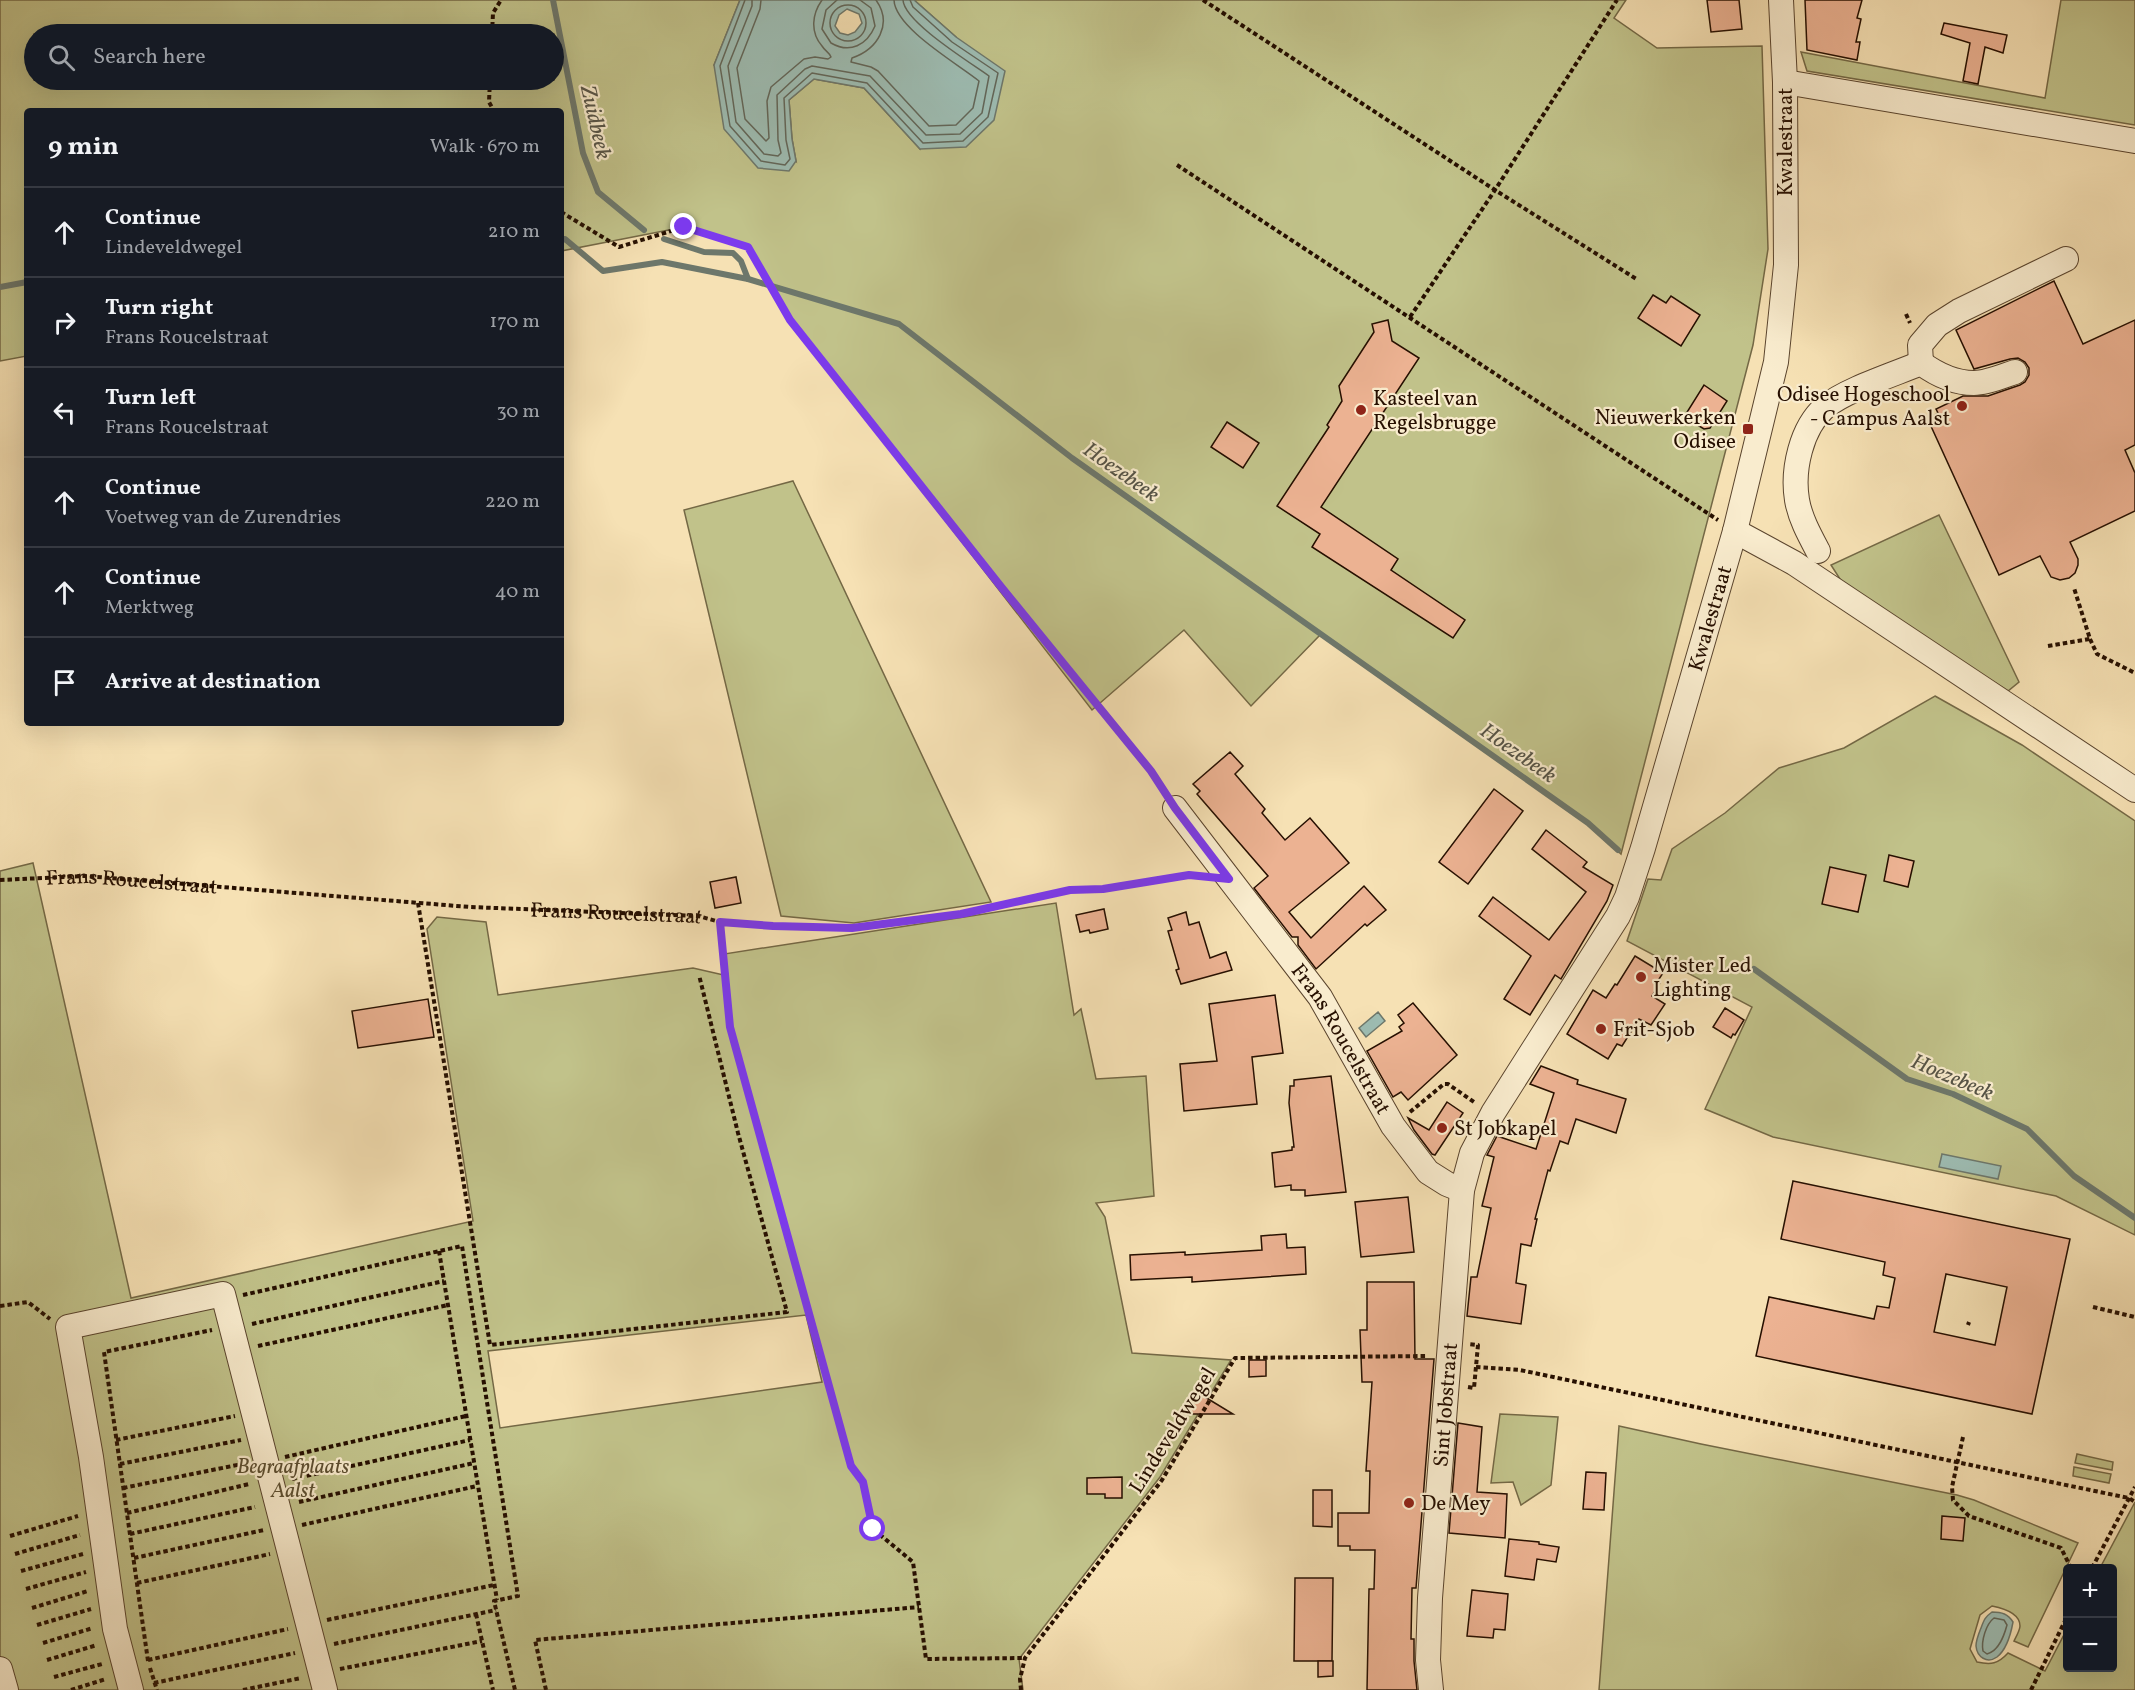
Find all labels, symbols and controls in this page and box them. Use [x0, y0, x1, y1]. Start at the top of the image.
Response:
search box [24, 24, 564, 90]
icon: search [45, 41, 78, 74]
text: Search here [93, 42, 206, 73]
water label: Zuidbeek [571, 82, 618, 163]
street label: Kwalestraat [1772, 88, 1801, 196]
text: 9 min [48, 129, 119, 165]
text: Walk · 670 m [430, 133, 540, 161]
text: Continue [105, 203, 201, 234]
route end [670, 213, 696, 239]
icon: ahead [48, 216, 81, 249]
text: 210 m [488, 218, 540, 246]
text: Lindeveldwegel [105, 234, 242, 262]
text: Turn right [105, 293, 213, 324]
icon: right [48, 306, 81, 339]
text: 170 m [490, 308, 540, 336]
text: Frans Roucelstraat [105, 324, 269, 352]
place label: Odisee Hogeschool - Campus Aalst [1777, 381, 1950, 434]
text: Turn left [105, 383, 196, 414]
place label: Kasteel van Regelsbrugge [1373, 385, 1496, 438]
icon: left [48, 396, 81, 429]
text: 30 m [496, 398, 540, 426]
marker: Odisee Hogeschool - Campus Aalst [1955, 399, 1969, 413]
marker: Kasteel van Regelsbrugge [1354, 403, 1368, 417]
place label: Nieuwerkerken Odisee [1595, 404, 1736, 457]
text: Frans Roucelstraat [105, 414, 269, 442]
marker: Nieuwerkerken Odisee [1741, 422, 1755, 436]
water label: Hoezebeek [1076, 435, 1165, 511]
text: Continue [105, 473, 201, 504]
icon: ahead [48, 486, 81, 519]
text: 220 m [485, 488, 540, 516]
text: Voetweg van de Zurendries [105, 504, 341, 532]
street label: Kwalestraat [1682, 562, 1740, 675]
text: Continue [105, 563, 201, 594]
icon: ahead [48, 576, 81, 609]
text: 40 m [495, 578, 540, 606]
text: Merktweg [105, 594, 194, 622]
icon: arrive [48, 666, 81, 699]
text: Arrive at destination [105, 667, 321, 698]
water label: Hoezebeek [1473, 716, 1562, 792]
street label: Frans Roucelstraat [45, 863, 219, 903]
street label: Frans Roucelstraat [530, 896, 706, 933]
place label: Mister Led Lighting [1653, 952, 1752, 1005]
street label: Frans Roucelstraat [1283, 958, 1397, 1120]
marker: Mister Led Lighting [1634, 970, 1648, 984]
place label: Frit-Sjob [1613, 1016, 1695, 1045]
marker: Frit-Sjob [1594, 1022, 1608, 1036]
water label: Hoezebeek [1906, 1047, 1998, 1110]
place label: St Jobkapel [1454, 1115, 1556, 1144]
marker: St Jobkapel [1435, 1121, 1449, 1135]
street label: Sint Jobstraat [1427, 1342, 1466, 1468]
street label: Lindeveldwegel [1123, 1362, 1224, 1500]
park label: Begraafplaats Aalst [237, 1453, 349, 1506]
place label: De Mey [1421, 1490, 1491, 1519]
marker: De Mey [1402, 1496, 1416, 1510]
route start [859, 1515, 885, 1541]
map controls [2063, 1564, 2117, 1672]
button: + [2063, 1564, 2117, 1618]
button: − [2063, 1618, 2117, 1672]

